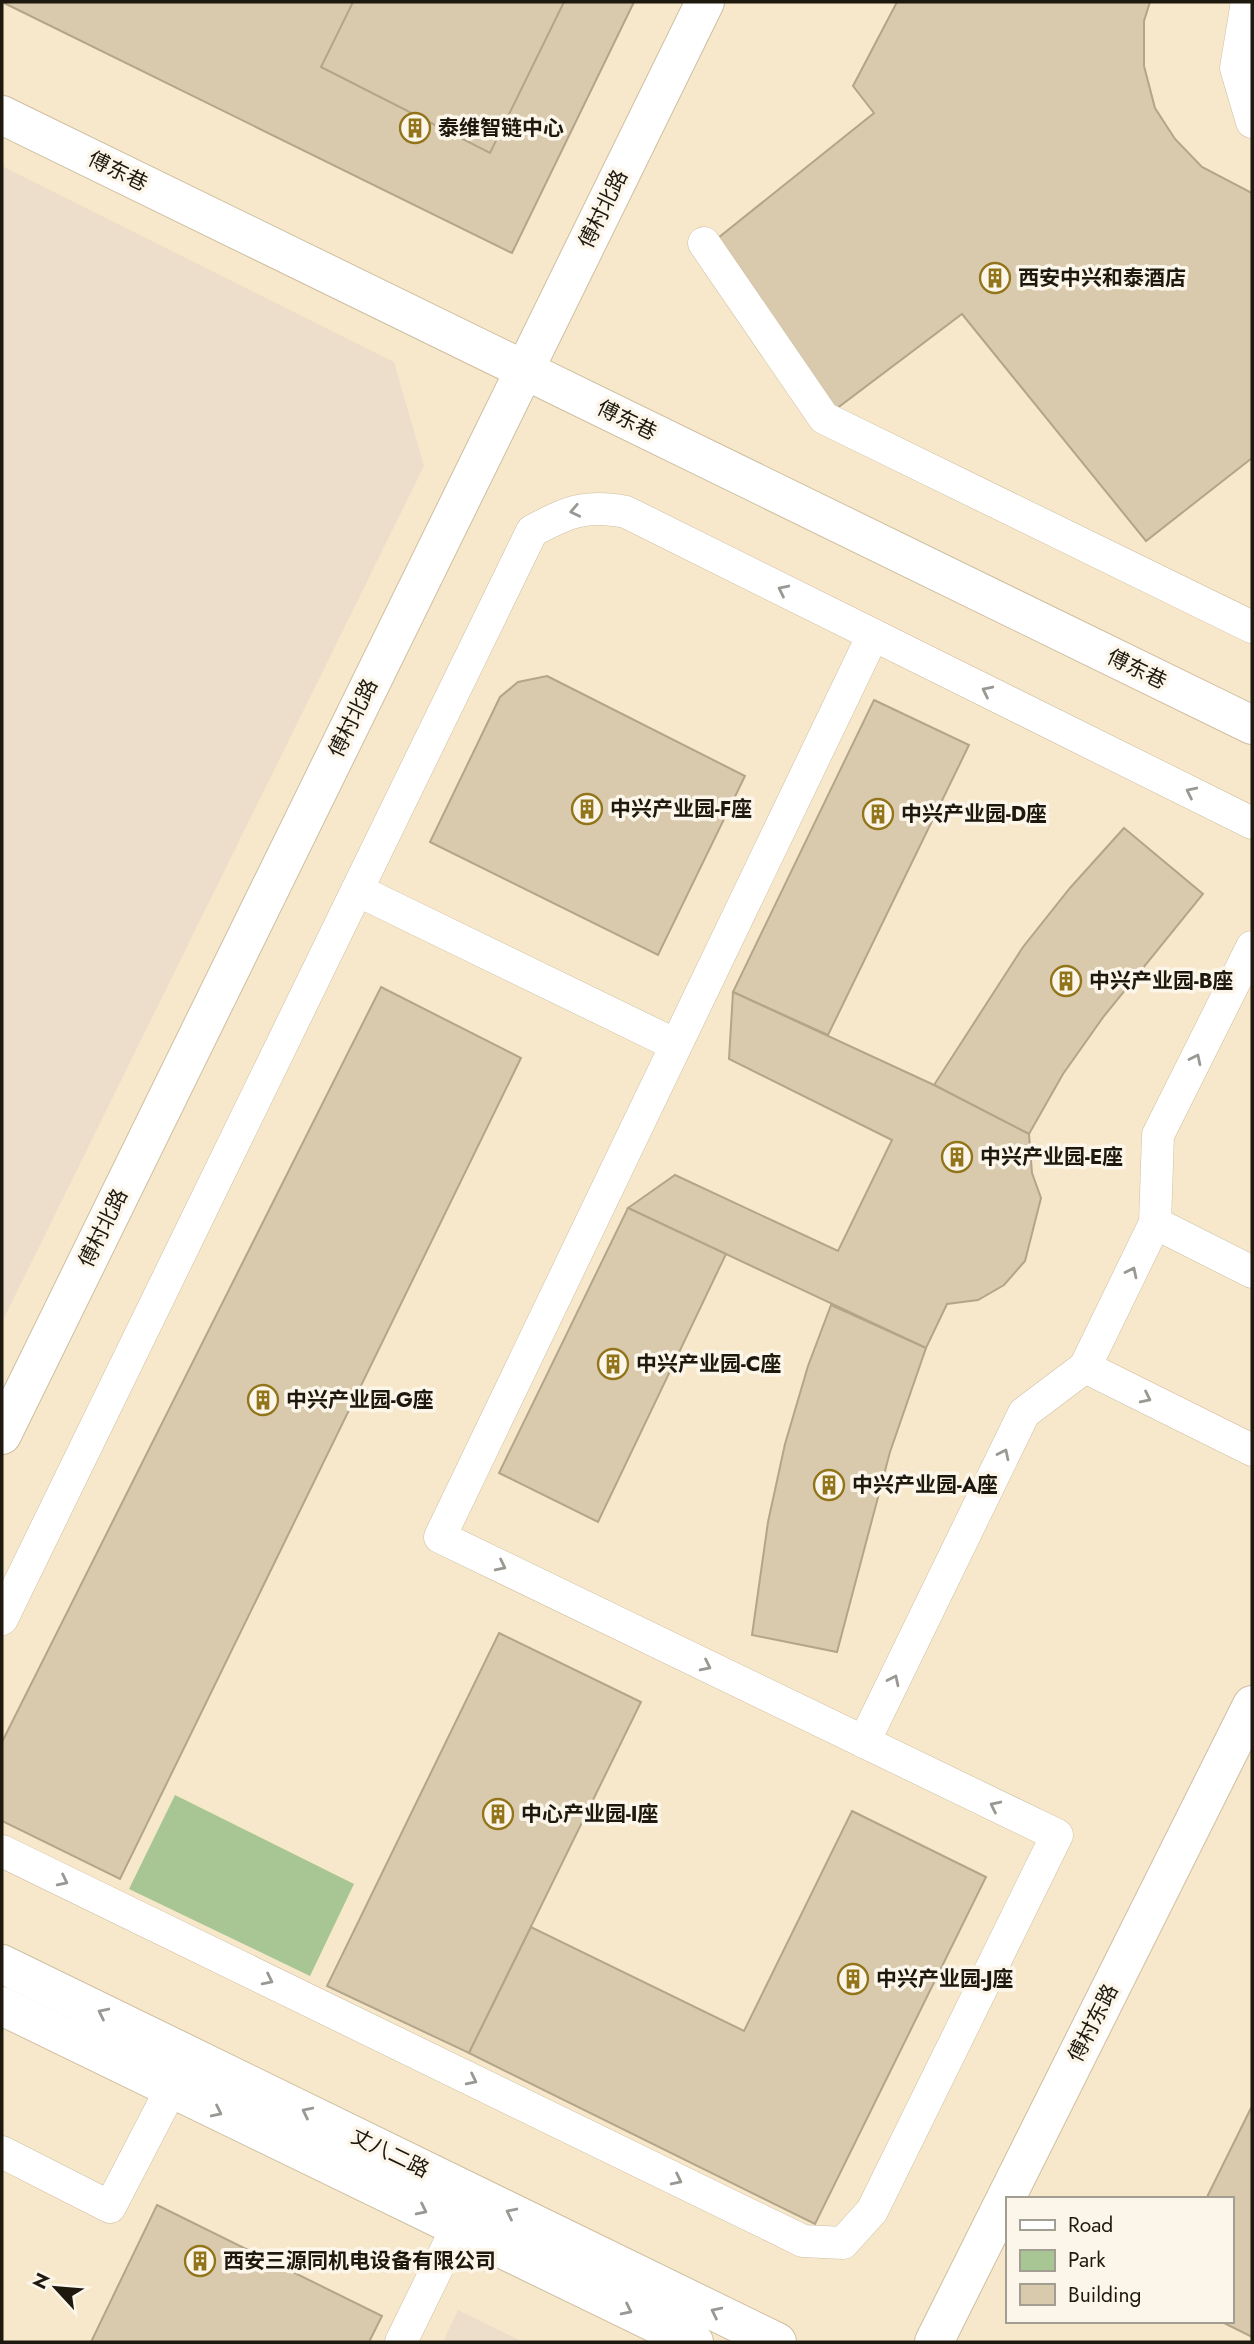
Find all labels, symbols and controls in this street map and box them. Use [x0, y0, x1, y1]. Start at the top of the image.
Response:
building icon: 泰维智链中心 [398, 111, 432, 145]
place label: 泰维智链中心 [438, 113, 564, 143]
street label: 傅东巷 [83, 144, 153, 198]
street label: 傅村北路 [571, 165, 635, 253]
building icon: 西安中兴和泰酒店 [978, 261, 1012, 295]
place label: 西安中兴和泰酒店 [1018, 263, 1186, 293]
street label: 傅东巷 [592, 393, 662, 447]
one-way arrow [569, 503, 581, 518]
one-way arrow [778, 585, 790, 599]
street label: 傅东巷 [1102, 642, 1172, 696]
street label: 傅村北路 [321, 674, 385, 762]
one-way arrow [982, 686, 994, 700]
one-way arrow [1186, 787, 1198, 801]
building icon: 中兴产业园-F座 [570, 792, 604, 826]
place label: 中兴产业园-F座 [610, 794, 752, 824]
building icon: 中兴产业园-D座 [861, 797, 895, 831]
place label: 中兴产业园-D座 [901, 799, 1047, 829]
building icon: 中兴产业园-B座 [1049, 964, 1083, 998]
place label: 中兴产业园-B座 [1089, 966, 1234, 996]
one-way arrow [1188, 1054, 1202, 1066]
building icon: 中兴产业园-E座 [940, 1140, 974, 1174]
place label: 中兴产业园-E座 [980, 1142, 1123, 1172]
street label: 傅村北路 [71, 1184, 135, 1272]
one-way arrow [1123, 1267, 1137, 1279]
building icon: 中兴产业园-C座 [596, 1347, 630, 1381]
place label: 中兴产业园-C座 [636, 1349, 781, 1379]
building icon: 中兴产业园-G座 [246, 1383, 280, 1417]
place label: 中兴产业园-G座 [286, 1385, 434, 1415]
one-way arrow [1139, 1389, 1151, 1403]
one-way arrow [996, 1449, 1010, 1461]
building icon: 中兴产业园-A座 [812, 1468, 846, 1502]
place label: 中兴产业园-A座 [852, 1470, 998, 1500]
one-way arrow [494, 1558, 506, 1572]
one-way arrow [699, 1657, 711, 1671]
one-way arrow [885, 1675, 899, 1687]
building icon: 中心产业园-I座 [481, 1797, 515, 1831]
place label: 中心产业园-I座 [521, 1799, 658, 1829]
one-way arrow [990, 1800, 1002, 1814]
one-way arrow [56, 1872, 68, 1886]
building icon: 中兴产业园-J座 [836, 1962, 870, 1996]
place label: 中兴产业园-J座 [876, 1964, 1014, 1994]
one-way arrow [261, 1972, 273, 1986]
street label: 傅村东路 [1061, 1979, 1125, 2067]
one-way arrow [98, 2007, 110, 2021]
one-way arrow [465, 2072, 477, 2086]
one-way arrow [210, 2103, 222, 2117]
one-way arrow [302, 2107, 314, 2121]
street label: 丈八二路 [346, 2121, 434, 2185]
one-way arrow [670, 2171, 682, 2185]
legend [1006, 2197, 1233, 2323]
one-way arrow [415, 2202, 427, 2216]
one-way arrow [506, 2207, 518, 2221]
text: Road [1068, 2210, 1113, 2240]
building icon: 西安三源同机电设备有限公司 [183, 2244, 217, 2278]
text: Park [1068, 2245, 1106, 2275]
place label: 西安三源同机电设备有限公司 [223, 2246, 496, 2276]
north arrow [21, 2253, 91, 2323]
text: N [26, 2268, 57, 2293]
text: Building [1068, 2280, 1141, 2310]
one-way arrow [620, 2301, 632, 2315]
one-way arrow [711, 2307, 723, 2321]

